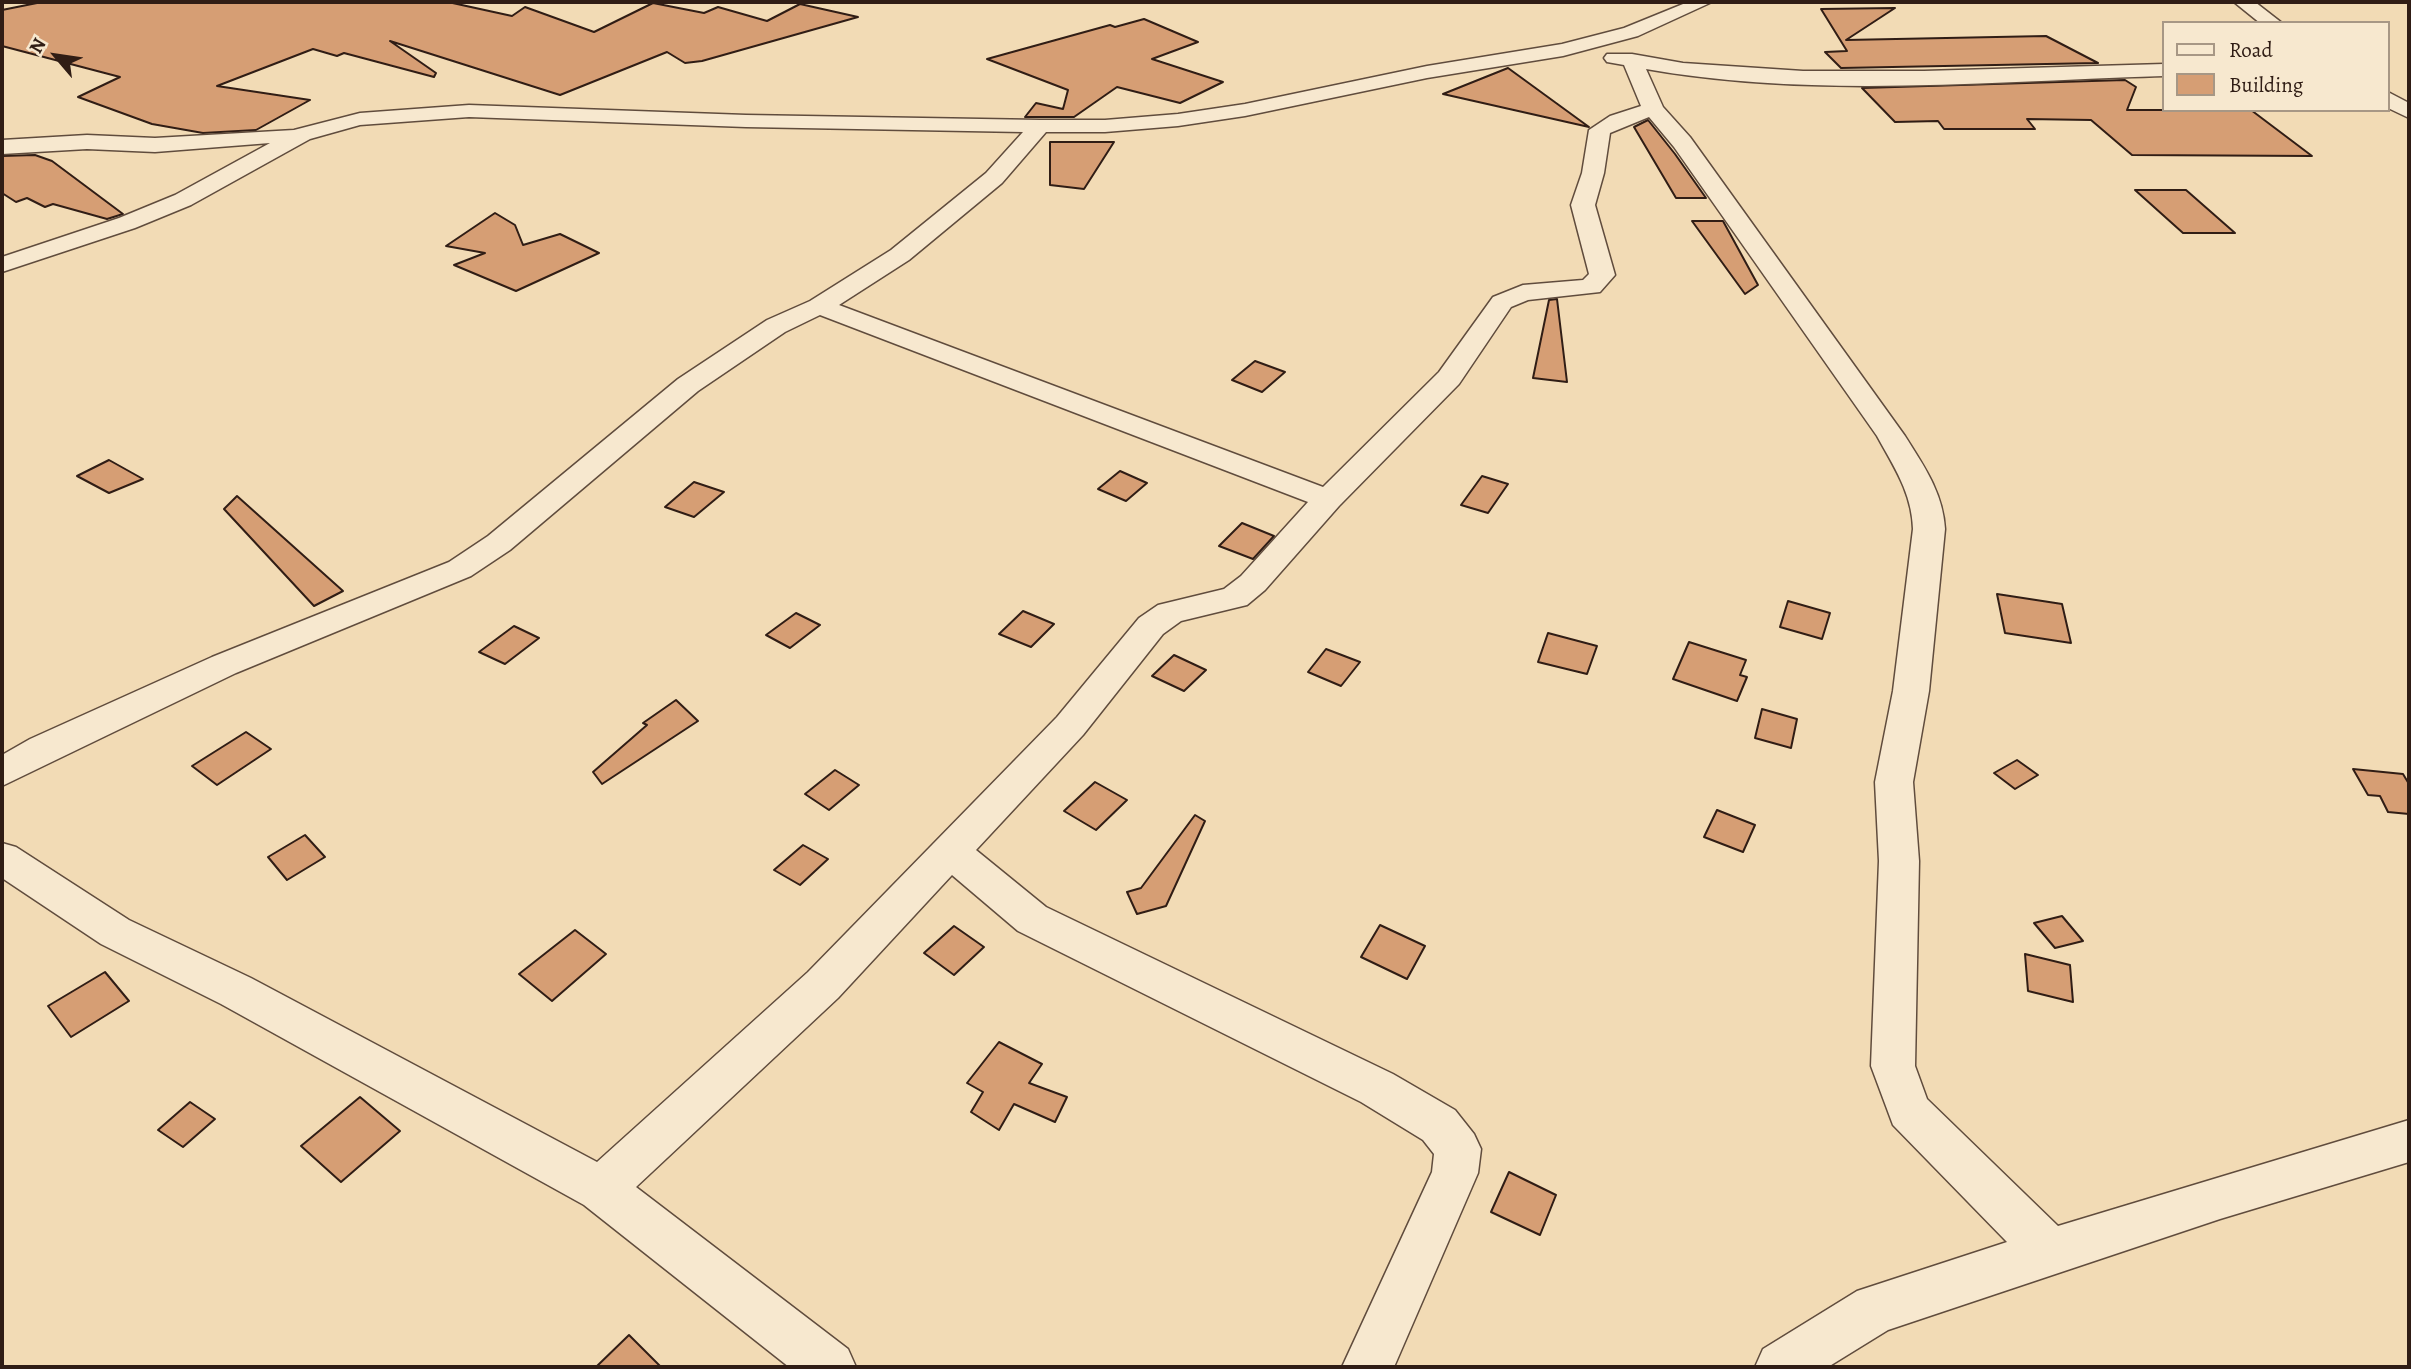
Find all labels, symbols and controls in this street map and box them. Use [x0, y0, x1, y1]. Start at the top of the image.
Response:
north arrow [21, 21, 91, 91]
legend [2162, 21, 2390, 112]
text: N [23, 33, 52, 58]
text: Road [2229, 36, 2273, 64]
text: Building [2229, 71, 2303, 99]

